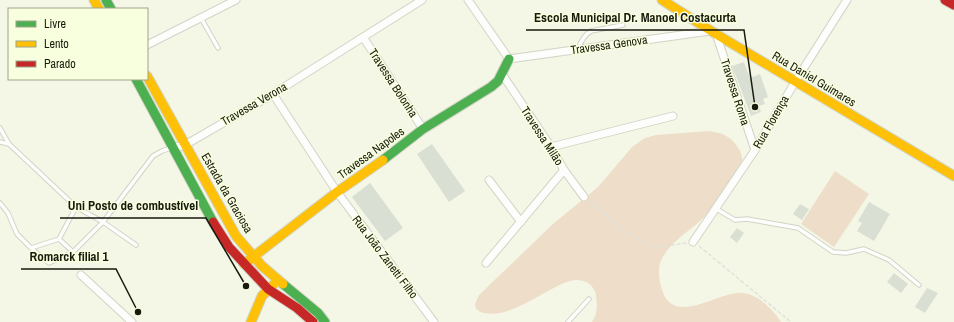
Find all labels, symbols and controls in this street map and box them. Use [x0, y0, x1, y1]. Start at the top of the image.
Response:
callout: Escola Municipal Dr. Manoel Costacurta [526, 5, 744, 30]
legend [8, 8, 148, 80]
text: Escola Municipal Dr. Manoel Costacurta [534, 9, 736, 26]
text: Livre [44, 16, 66, 32]
street label: Travessa Genova [570, 32, 649, 58]
text: Lento [44, 36, 69, 52]
street label: Travessa Bolonha [365, 46, 421, 121]
street label: Rua Daniel Guimares [769, 48, 859, 110]
text: Parado [44, 56, 76, 72]
street label: Travessa Roma [717, 57, 753, 128]
street label: Travessa Verona [218, 78, 291, 129]
street label: Rua Florença [749, 92, 793, 152]
street label: Travessa Milão [517, 104, 567, 168]
street label: Travessa Napoles [334, 123, 408, 183]
street label: Estrada da Graciosa [198, 150, 257, 237]
callout: Uni Posto de combustível [60, 193, 206, 218]
text: Uni Posto de combustível [68, 197, 198, 214]
street label: Rua João Zanetti Filho [348, 212, 422, 302]
callout: Romarck filial 1 [21, 244, 116, 269]
text: Romarck filial 1 [30, 248, 108, 265]

